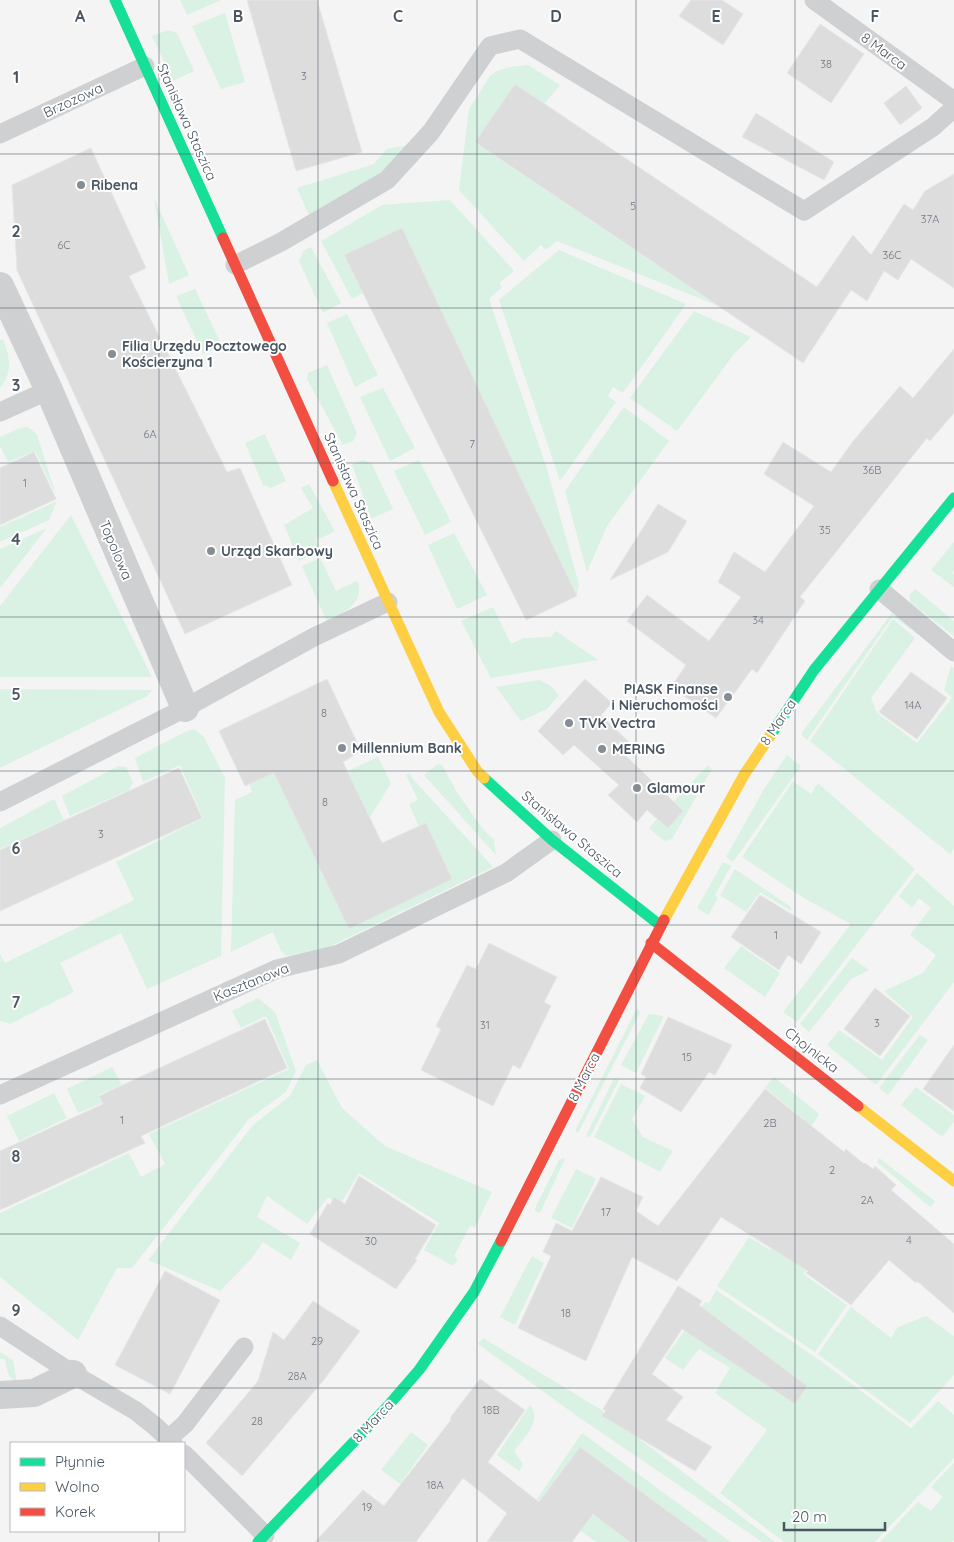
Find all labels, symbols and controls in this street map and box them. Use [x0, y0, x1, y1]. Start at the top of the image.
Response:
text: A [75, 6, 86, 26]
text: B [233, 6, 243, 26]
text: C [393, 6, 403, 26]
text: D [550, 6, 562, 26]
text: E [711, 6, 721, 26]
text: F [871, 6, 880, 26]
street label: 8 Marca [858, 28, 910, 74]
house number: 38 [820, 57, 832, 71]
street label: Stanisława Staszica [153, 61, 221, 183]
text: 1 [13, 67, 19, 87]
house number: 3 [301, 69, 307, 83]
street label: Brzozowa [40, 78, 106, 122]
place label: Ribena [91, 176, 138, 194]
marker: Ribena [75, 179, 87, 191]
house number: 5 [630, 199, 636, 213]
house number: 37A [921, 212, 939, 226]
text: 2 [11, 221, 21, 241]
house number: 6C [57, 238, 71, 252]
house number: 36C [883, 248, 901, 262]
place label: Filia Urzędu Pocztowego Kościerzyna 1 [122, 337, 287, 371]
marker: Filia Urzędu Pocztowego Kościerzyna 1 [106, 348, 118, 360]
text: 3 [12, 375, 20, 395]
house number: 6A [143, 427, 157, 441]
street label: Stanisława Staszica [320, 430, 388, 552]
house number: 7 [469, 437, 475, 451]
house number: 36B [863, 463, 881, 477]
house number: 1 [23, 476, 27, 490]
street label: Topolowa [95, 518, 137, 582]
house number: 35 [819, 523, 831, 537]
text: 4 [11, 529, 21, 549]
place label: Urząd Skarbowy [221, 542, 333, 560]
marker: Urząd Skarbowy [205, 545, 217, 557]
house number: 34 [752, 613, 764, 627]
place label: PIASK Finanse i Nieruchomości [611, 680, 718, 714]
text: 5 [11, 684, 21, 704]
marker: PIASK Finanse i Nieruchomości [722, 691, 734, 703]
street label: 8 Marca [756, 695, 800, 749]
house number: 14A [905, 698, 921, 712]
house number: 8 [321, 706, 327, 720]
place label: TVK Vectra [579, 714, 656, 732]
marker: TVK Vectra [563, 717, 575, 729]
place label: Millennium Bank [352, 739, 462, 757]
place label: MERING [612, 740, 665, 758]
marker: Millennium Bank [336, 742, 348, 754]
marker: MERING [596, 743, 608, 755]
place label: Glamour [647, 779, 705, 797]
marker: Glamour [631, 782, 643, 794]
street label: Stanisława Staszica [518, 786, 626, 882]
house number: 8 [322, 795, 328, 809]
house number: 3 [98, 827, 104, 841]
text: 6 [12, 838, 21, 858]
house number: 1 [774, 928, 778, 942]
street label: Kasztanowa [211, 959, 291, 1005]
text: 7 [12, 992, 21, 1012]
house number: 3 [874, 1016, 880, 1030]
house number: 31 [480, 1018, 490, 1032]
street label: Chojnicka [781, 1023, 843, 1077]
street label: 8 Marca [564, 1050, 604, 1104]
house number: 15 [682, 1050, 692, 1064]
house number: 1 [120, 1113, 124, 1127]
house number: 2B [763, 1116, 777, 1130]
text: 8 [12, 1146, 21, 1166]
house number: 2 [829, 1163, 835, 1177]
house number: 2A [860, 1193, 874, 1207]
house number: 17 [601, 1205, 611, 1219]
house number: 4 [906, 1233, 912, 1247]
house number: 30 [365, 1234, 377, 1248]
text: 9 [11, 1300, 21, 1320]
house number: 18 [561, 1306, 571, 1320]
house number: 29 [311, 1334, 323, 1348]
house number: 28A [287, 1369, 307, 1383]
street label: 8 Marca [349, 1396, 397, 1446]
house number: 18B [482, 1403, 500, 1417]
house number: 28 [251, 1414, 263, 1428]
legend [10, 1442, 185, 1532]
text: Płynnie [55, 1452, 105, 1471]
text: Wolno [55, 1477, 100, 1496]
house number: 18A [426, 1478, 444, 1492]
house number: 19 [362, 1500, 372, 1514]
scale bar [784, 1500, 885, 1532]
text: Korek [55, 1502, 96, 1521]
text: 20 m [792, 1507, 827, 1526]

